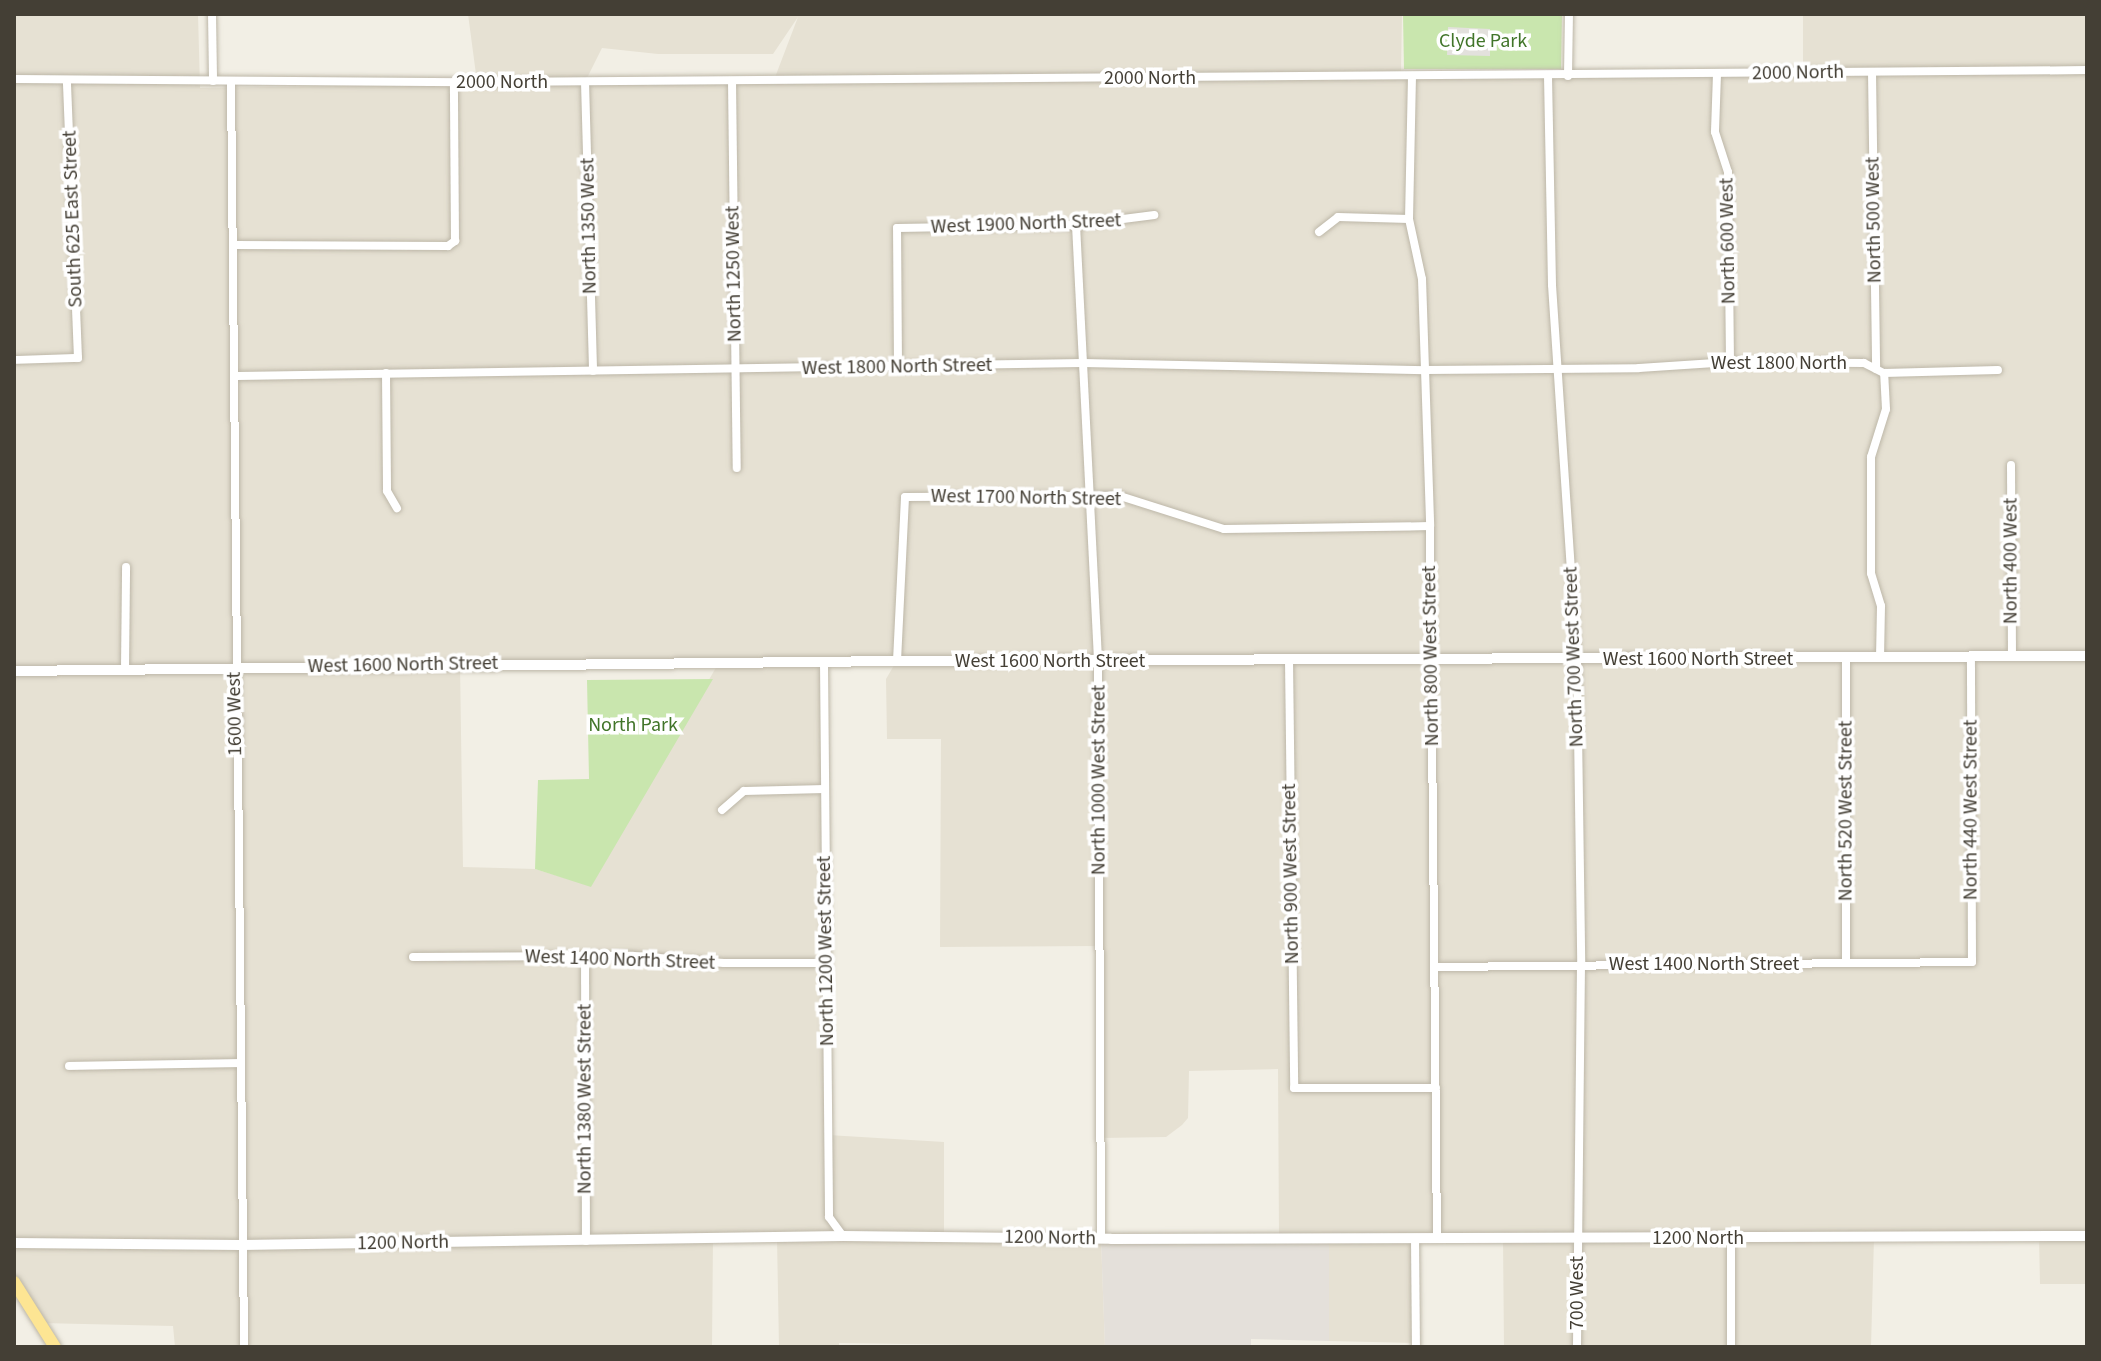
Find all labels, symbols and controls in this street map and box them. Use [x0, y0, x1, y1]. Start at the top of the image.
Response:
park label: Clyde Park [1439, 29, 1527, 53]
street label: 2000 North [1752, 60, 1844, 86]
street label: 2000 North [1104, 66, 1196, 90]
street label: 2000 North [456, 70, 548, 94]
street label: South 625 East Street [58, 130, 88, 308]
street label: North 500 West [1861, 157, 1887, 283]
street label: North 1350 West [576, 158, 602, 294]
street label: North 600 West [1715, 178, 1741, 304]
street label: North 1250 West [721, 206, 747, 342]
street label: West 1900 North Street [930, 209, 1122, 239]
street label: West 1800 North [1711, 351, 1847, 375]
street label: West 1800 North Street [802, 353, 992, 381]
street label: West 1700 North Street [931, 484, 1121, 512]
street label: North 400 West [1999, 498, 2023, 624]
street label: North 800 West Street [1417, 565, 1445, 747]
street label: North 700 West Street [1559, 566, 1589, 748]
street label: West 1600 North Street [1603, 647, 1793, 671]
street label: West 1600 North Street [955, 649, 1145, 673]
street label: West 1600 North Street [308, 651, 498, 679]
street label: 1600 West [222, 672, 248, 756]
street label: North 1000 West Street [1087, 685, 1111, 875]
park label: North Park [588, 713, 678, 737]
street label: North 440 West Street [1959, 720, 1983, 900]
street label: North 520 West Street [1834, 721, 1858, 901]
street label: North 900 West Street [1277, 783, 1305, 965]
street label: North 1200 West Street [812, 856, 840, 1046]
street label: West 1400 North Street [524, 945, 716, 975]
street label: West 1400 North Street [1609, 952, 1799, 976]
street label: North 1380 West Street [573, 1004, 597, 1194]
street label: 1200 North [1004, 1225, 1096, 1251]
street label: 1200 North [1652, 1226, 1744, 1250]
street label: 1200 North [357, 1230, 449, 1256]
street label: 700 West [1565, 1256, 1589, 1330]

